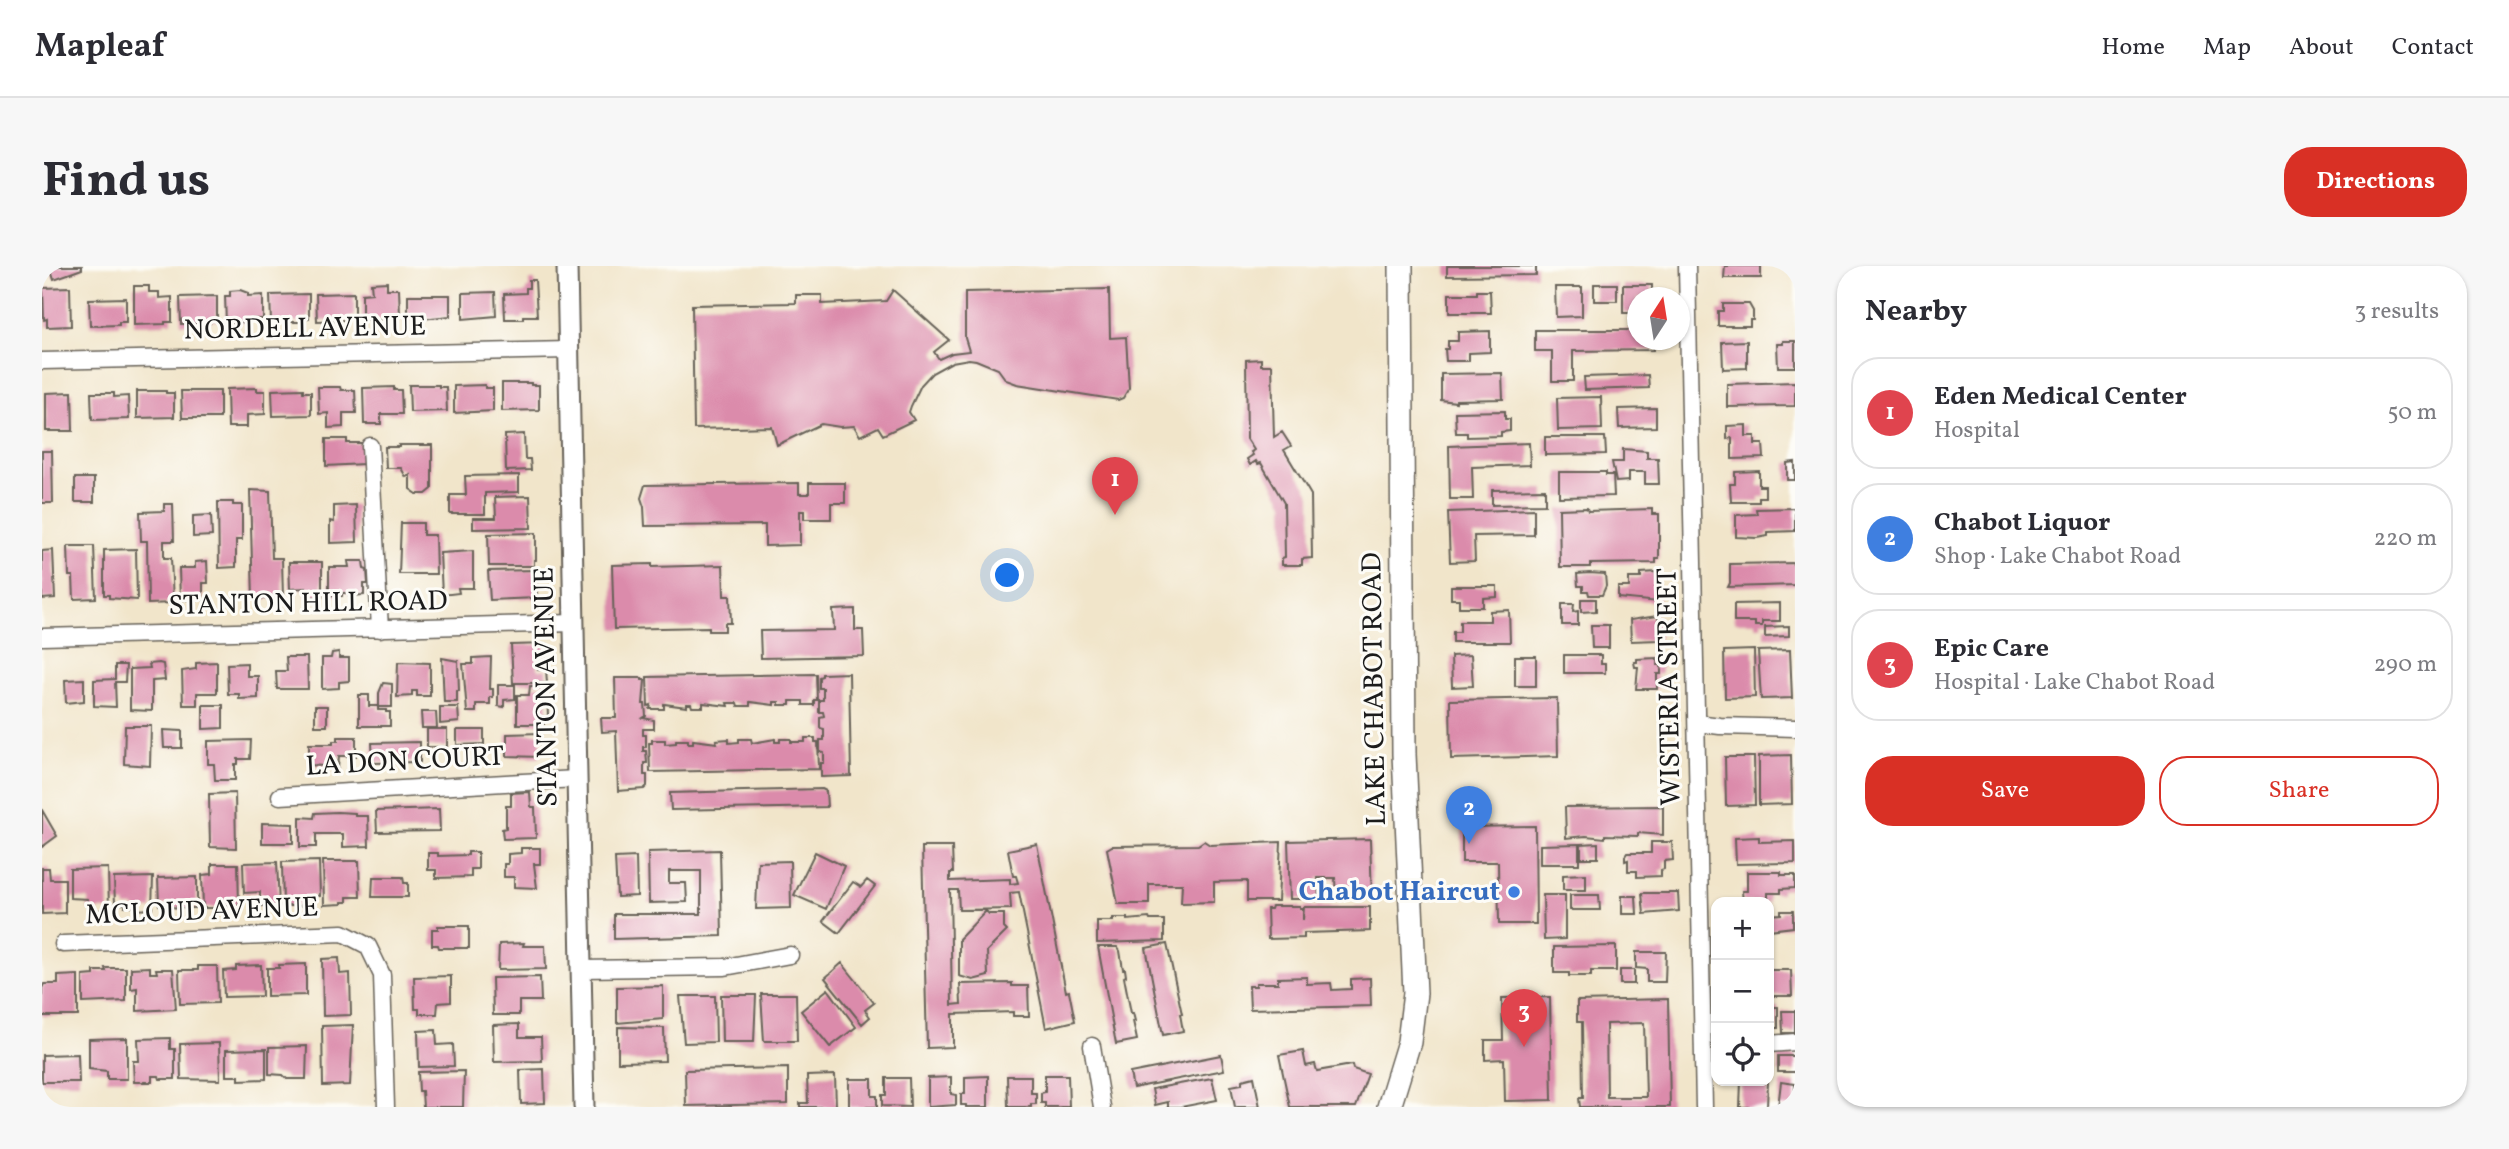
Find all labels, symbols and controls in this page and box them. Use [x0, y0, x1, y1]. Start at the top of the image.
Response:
text: Mapleaf [35, 25, 165, 71]
text: Home [2101, 31, 2165, 65]
text: Map [2203, 31, 2251, 65]
text: About [2289, 31, 2354, 65]
text: Contact [2392, 31, 2474, 65]
button: Directions [2284, 147, 2467, 217]
text: Find us [42, 148, 210, 217]
north arrow [1627, 287, 1690, 350]
text: Nearby [1865, 291, 1967, 333]
text: 3 results [2354, 296, 2439, 328]
street label: NORDELL AVENUE [183, 307, 427, 351]
text: Eden Medical Center [1934, 379, 2187, 415]
text: 1 [1885, 397, 1895, 429]
text: 50 m [2388, 397, 2437, 429]
text: Hospital [1934, 415, 2020, 447]
pin: 1 [1092, 457, 1138, 515]
text: Chabot Liquor [1934, 505, 2110, 541]
text: 2 [1884, 523, 1896, 555]
text: 220 m [2374, 523, 2437, 555]
text: Shop · Lake Chabot Road [1934, 541, 2181, 573]
street label: LAKE CHABOT ROAD [1353, 552, 1397, 826]
your location [990, 558, 1024, 592]
street label: STANTON AVENUE [525, 567, 569, 807]
street label: WISTERIA STREET [1648, 568, 1692, 806]
street label: STANTON HILL ROAD [168, 582, 448, 626]
text: Epic Care [1934, 631, 2049, 667]
text: 3 [1884, 649, 1896, 681]
text: 290 m [2374, 649, 2437, 681]
text: Hospital · Lake Chabot Road [1934, 667, 2215, 699]
street label: LA DON COURT [305, 737, 505, 787]
button: Save [1865, 756, 2145, 826]
button: Share [2159, 756, 2439, 826]
pin: 2 [1446, 786, 1492, 844]
place label: Chabot Haircut [1299, 873, 1500, 912]
marker: Chabot Haircut [1506, 884, 1522, 900]
street label: MCLOUD AVENUE [85, 888, 319, 936]
map controls [1711, 897, 1774, 1086]
button: + [1711, 897, 1774, 960]
button: − [1711, 960, 1774, 1023]
pin: 3 [1501, 989, 1547, 1047]
button: locate [1711, 1023, 1774, 1086]

